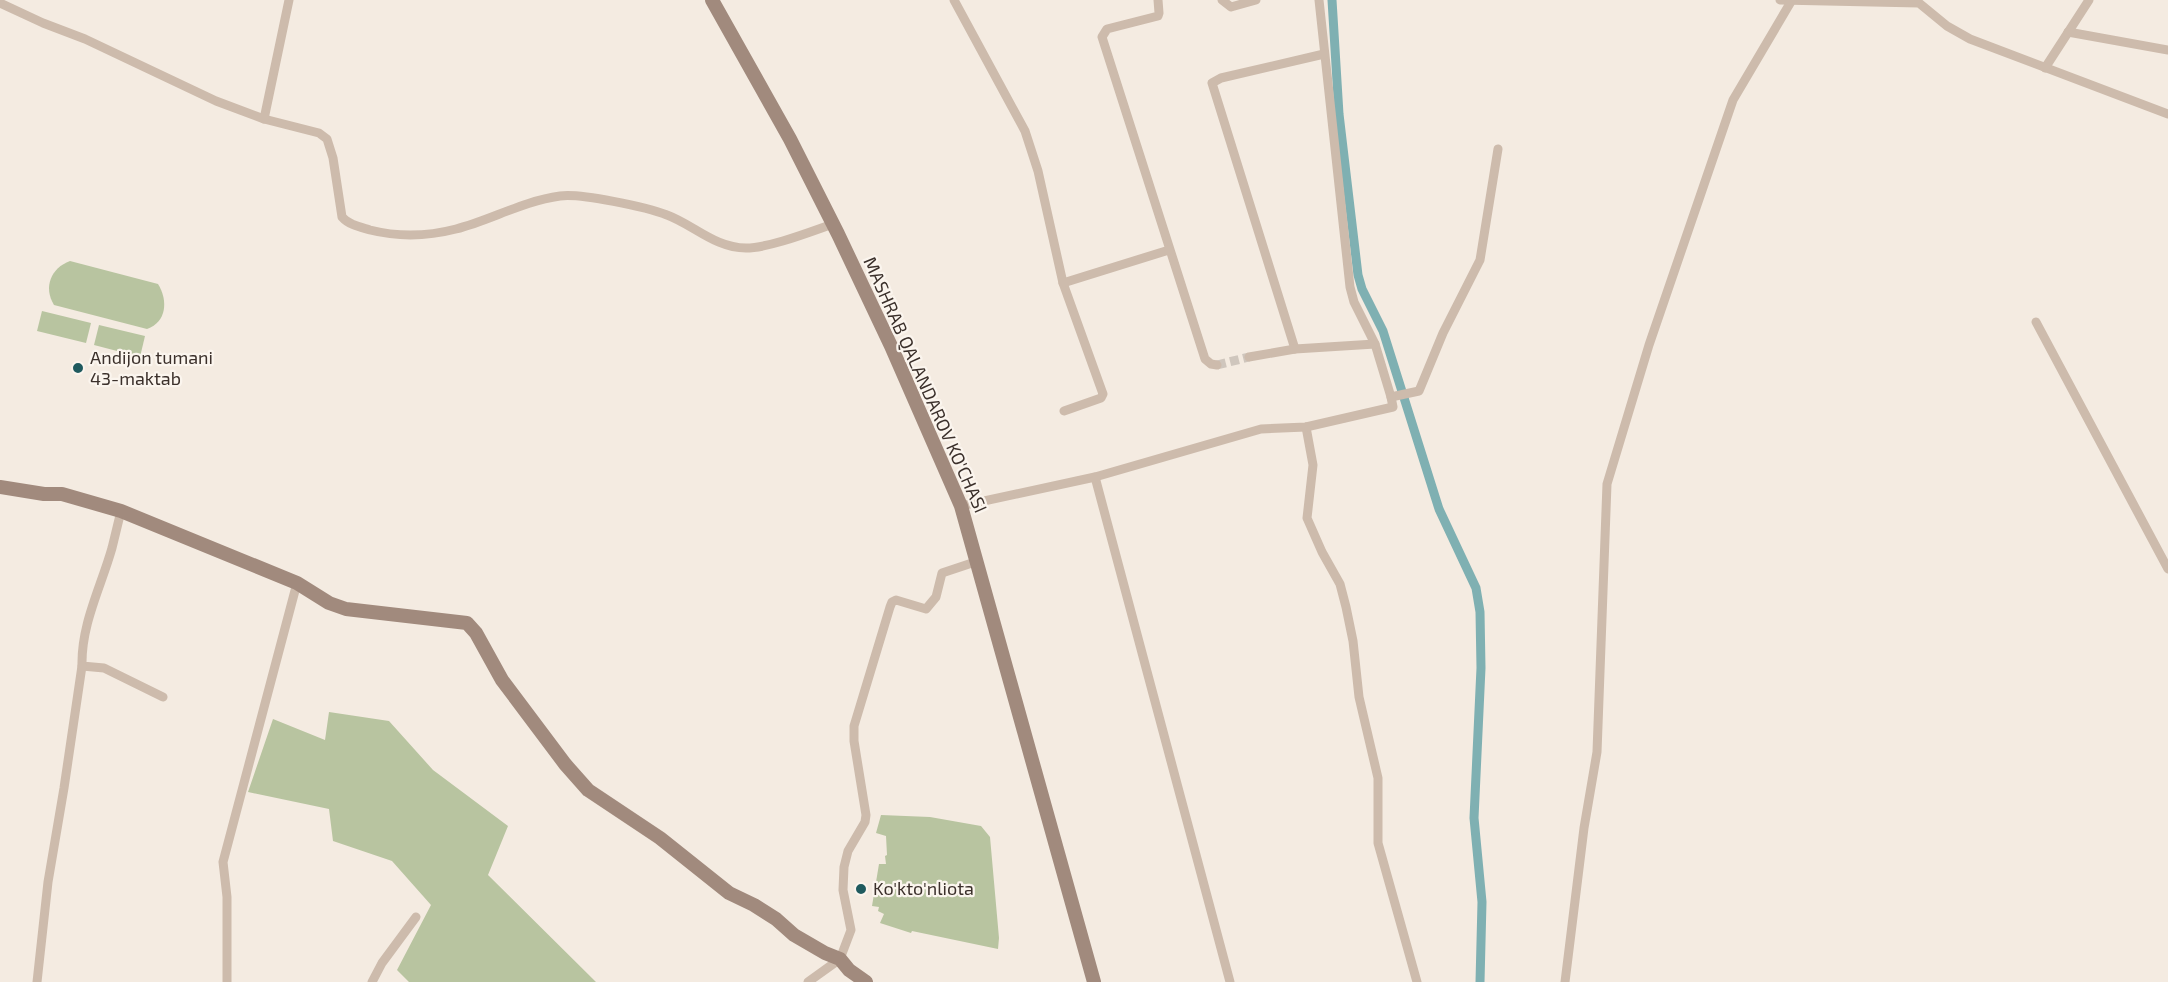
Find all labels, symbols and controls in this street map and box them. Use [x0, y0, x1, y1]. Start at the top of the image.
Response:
street label: MASHRAB QALANDAROV KO'CHASI [859, 253, 992, 516]
place label: Andijon tumani 43-maktab [90, 346, 213, 389]
marker: Andijon tumani 43-maktab [71, 361, 85, 375]
place label: Ko'kto'nliota [873, 877, 974, 899]
marker: Ko'kto'nliota [854, 882, 868, 896]

